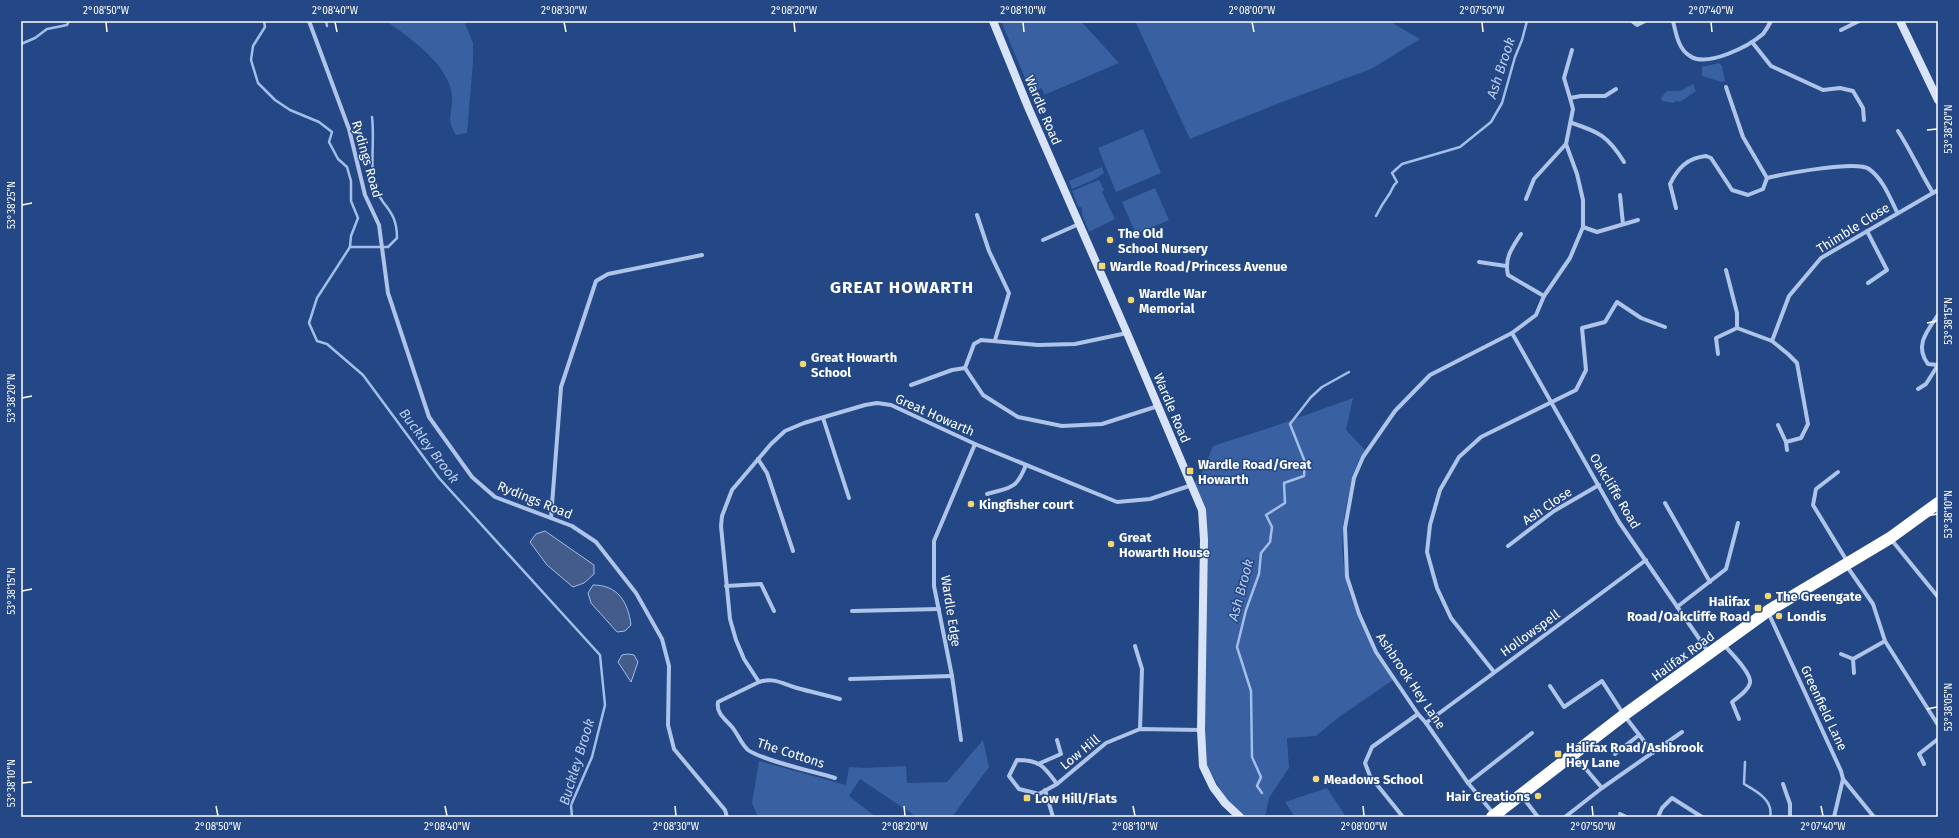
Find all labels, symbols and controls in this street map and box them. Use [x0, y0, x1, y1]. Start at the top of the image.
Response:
text: 2°08'50"W [83, 5, 130, 17]
text: 2°08'40"W [312, 5, 359, 17]
text: 2°08'30"W [541, 5, 588, 17]
text: 2°08'20"W [771, 5, 818, 17]
text: 2°08'10"W [1000, 5, 1046, 17]
text: 2°08'00"W [1229, 5, 1276, 17]
text: 2°07'50"W [1459, 5, 1505, 17]
text: 2°07'40"W [1689, 5, 1734, 17]
water label: Ash Brook [1483, 35, 1519, 102]
street label: Wardle Road [1022, 73, 1064, 147]
text: 53°38'20"N [1943, 105, 1955, 153]
street label: Rydings Road [349, 119, 385, 199]
text: 53°38'25"N [6, 181, 18, 229]
street label: Thimble Close [1814, 200, 1892, 256]
place label: The Old School Nursery [1118, 226, 1208, 256]
marker: The Old School Nursery [1105, 235, 1115, 245]
place label: Wardle Road/Princess Avenue [1110, 259, 1288, 274]
marker: Wardle Road/Princess Avenue [1097, 261, 1107, 271]
district label: GREAT HOWARTH [830, 277, 974, 298]
place label: Wardle War Memorial [1139, 286, 1207, 316]
marker: Wardle War Memorial [1126, 295, 1136, 305]
text: 53°38'15"N [1943, 297, 1955, 345]
place label: Great Howarth School [811, 350, 897, 380]
marker: Great Howarth School [798, 359, 808, 369]
street label: Wardle Road [1151, 371, 1193, 445]
text: 53°38'20"N [6, 374, 18, 422]
street label: Great Howarth [893, 391, 977, 439]
water label: Buckley Brook [395, 405, 463, 487]
street label: Oakcliffe Road [1587, 451, 1643, 531]
place label: Wardle Road/Great Howarth [1198, 457, 1313, 487]
marker: Wardle Road/Great Howarth [1185, 466, 1195, 476]
street label: Rydings Road [495, 478, 575, 522]
street label: Ash Close [1519, 484, 1575, 528]
text: 53°38'10"N [1943, 490, 1955, 538]
place label: Kingfisher court [979, 497, 1075, 512]
marker: Kingfisher court [966, 499, 976, 509]
place label: Great Howarth House [1119, 530, 1210, 560]
marker: Great Howarth House [1106, 539, 1116, 549]
water label: Ash Brook [1224, 557, 1257, 624]
text: 53°38'15"N [6, 567, 18, 615]
street label: Wardle Edge [938, 574, 964, 648]
place label: The Greengate [1776, 589, 1862, 604]
marker: The Greengate [1763, 591, 1773, 601]
place label: Halifax Road/Oakcliffe Road [1627, 594, 1750, 624]
marker: Halifax Road/Oakcliffe Road [1753, 603, 1763, 613]
street label: Hollowspell [1498, 606, 1563, 659]
place label: Londis [1787, 609, 1827, 624]
marker: Londis [1774, 611, 1784, 621]
street label: Halifax Road [1649, 628, 1717, 684]
street label: Ashbrook Hey Lane [1373, 630, 1449, 732]
street label: Greenfield Lane [1798, 663, 1850, 753]
text: 53°38'05"N [1943, 683, 1955, 731]
water label: Buckley Brook [556, 716, 598, 807]
street label: Low Hill [1057, 731, 1103, 773]
street label: The Cottons [755, 735, 827, 771]
place label: Halifax Road/Ashbrook Hey Lane [1566, 740, 1704, 770]
marker: Halifax Road/Ashbrook Hey Lane [1553, 749, 1563, 759]
text: 53°38'10"N [6, 759, 18, 807]
place label: Meadows School [1324, 772, 1423, 787]
marker: Meadows School [1311, 774, 1321, 784]
place label: Hair Creations [1446, 789, 1531, 804]
place label: Low Hill/Flats [1035, 791, 1118, 806]
marker: Hair Creations [1533, 791, 1543, 801]
marker: Low Hill/Flats [1022, 793, 1032, 803]
text: 2°08'50"W [195, 821, 242, 833]
text: 2°08'40"W [424, 821, 471, 833]
text: 2°08'30"W [653, 821, 700, 833]
text: 2°08'20"W [882, 821, 929, 833]
text: 2°08'10"W [1112, 821, 1158, 833]
text: 2°08'00"W [1341, 821, 1388, 833]
text: 2°07'50"W [1570, 821, 1616, 833]
text: 2°07'40"W [1801, 821, 1846, 833]

